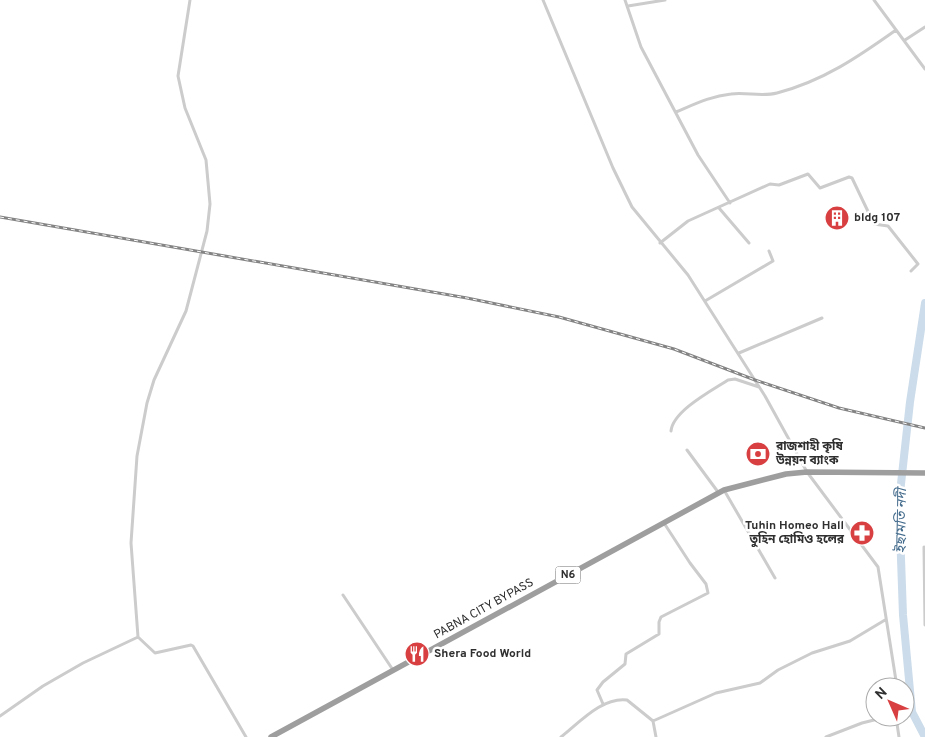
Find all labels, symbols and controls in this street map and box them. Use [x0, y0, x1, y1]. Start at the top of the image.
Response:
building icon: bldg 107 [824, 205, 850, 231]
place label: bldg 107 [854, 210, 900, 226]
place label: রাজশাহী কৃষি উন্নয়ন ব্যাংক [775, 438, 844, 469]
bank icon: রাজশাহী কৃষি উন্নয়ন ব্যাংক [745, 441, 771, 467]
water label: ইছামতি নদী [892, 485, 911, 554]
place label: Tuhin Homeo Hall তুহিন হোমিও হলের [745, 518, 845, 548]
pharmacy icon: Tuhin Homeo Hall তুহিন হোমিও হলের [849, 520, 875, 546]
road number: N6 [556, 566, 580, 584]
street label: PABNA CITY BYPASS [431, 575, 537, 643]
restaurant icon: Shera Food World [404, 641, 430, 667]
place label: Shera Food World [434, 646, 531, 662]
north arrow [865, 677, 915, 727]
text: N [872, 684, 891, 703]

